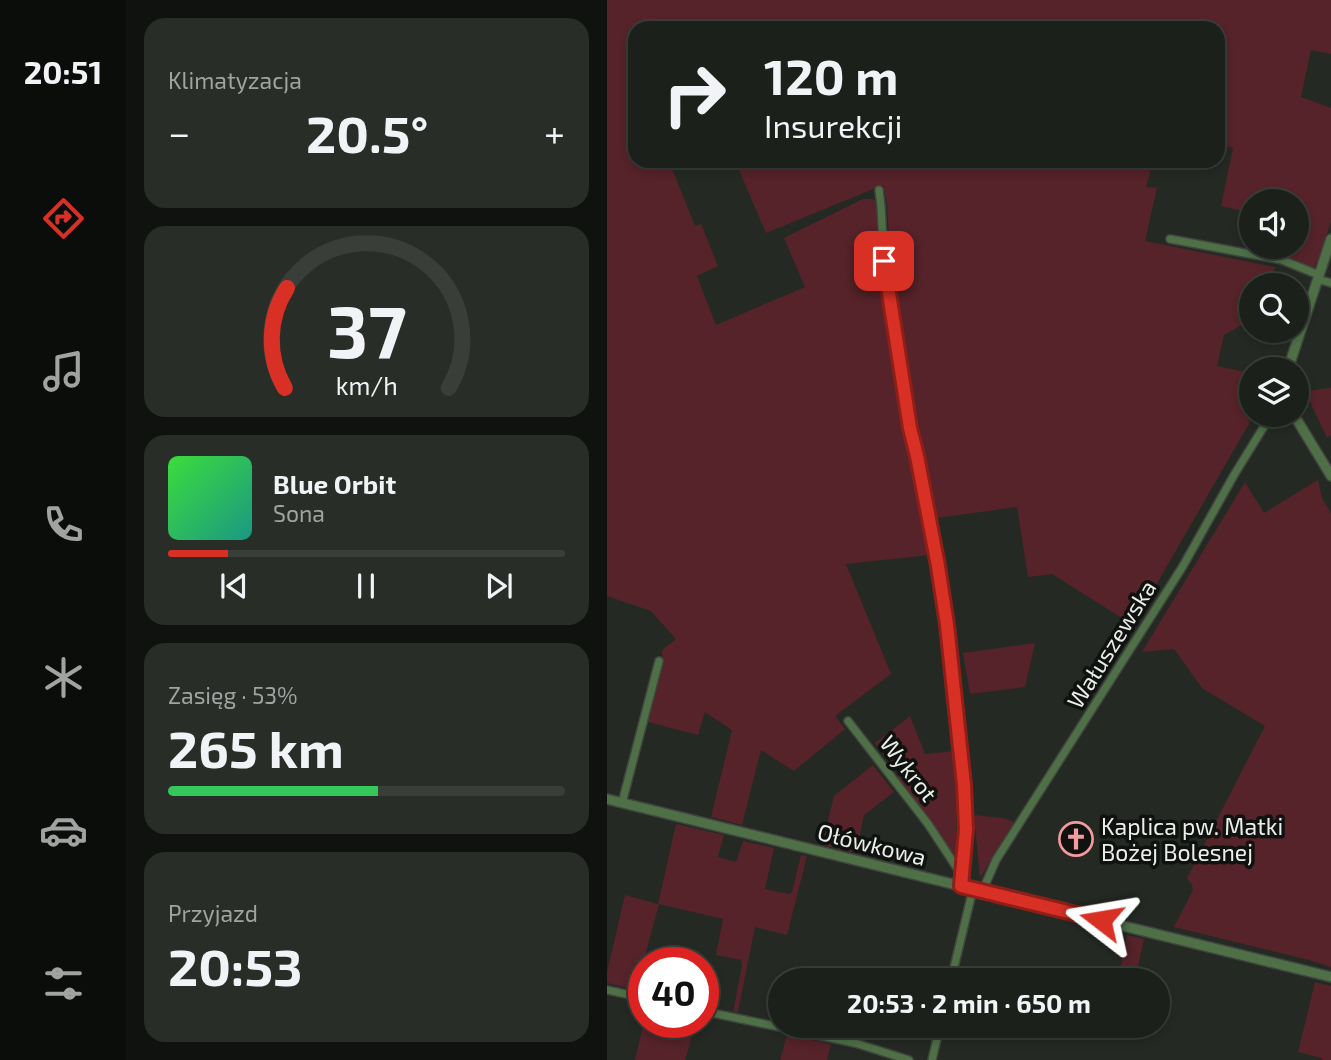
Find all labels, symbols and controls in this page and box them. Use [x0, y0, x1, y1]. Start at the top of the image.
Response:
text: 120 m [764, 46, 898, 105]
icon: right [649, 49, 740, 140]
text: 20:51 [24, 52, 102, 90]
text: Klimatyzacja [168, 66, 302, 94]
text: 20.5° [306, 101, 428, 163]
text: Insurekcji [764, 106, 902, 144]
text: − [168, 109, 190, 155]
text: + [544, 109, 565, 155]
map controls [1239, 189, 1309, 427]
button: sound [1239, 189, 1309, 259]
icon: directions [39, 194, 88, 243]
pin [854, 231, 914, 291]
icon: arrive [865, 242, 903, 280]
button: search [1239, 273, 1309, 343]
text: 37 [327, 285, 406, 373]
icon: music [39, 347, 88, 396]
button: layers [1239, 357, 1309, 427]
text: km/h [335, 369, 398, 399]
text: Blue Orbit [273, 468, 396, 499]
text: Sona [273, 499, 325, 527]
icon: phone [39, 500, 88, 549]
icon: previous [215, 567, 253, 605]
icon: pause [347, 567, 385, 605]
icon: next [480, 567, 518, 605]
street label: Wałuszewska [1061, 575, 1161, 713]
icon: climate [39, 653, 88, 702]
text: Zasięg · 53% [168, 681, 298, 709]
text: 265 km [168, 716, 344, 778]
street label: Wykrot [874, 729, 944, 807]
icon: car [39, 806, 88, 855]
place label: Kaplica pw. Matki Bożej Bolesnej [1101, 812, 1283, 866]
street label: Ołówkowa [815, 817, 929, 871]
church icon: Kaplica pw. Matki Bożej Bolesnej [1057, 820, 1095, 858]
position arrow [1064, 883, 1138, 957]
text: Przyjazd [168, 899, 258, 927]
text: 20:53 [168, 934, 303, 996]
speed limit sign: 40 [628, 947, 719, 1038]
icon: filters [39, 959, 88, 1008]
text: 20:53 · 2 min · 650 m [847, 987, 1091, 1018]

